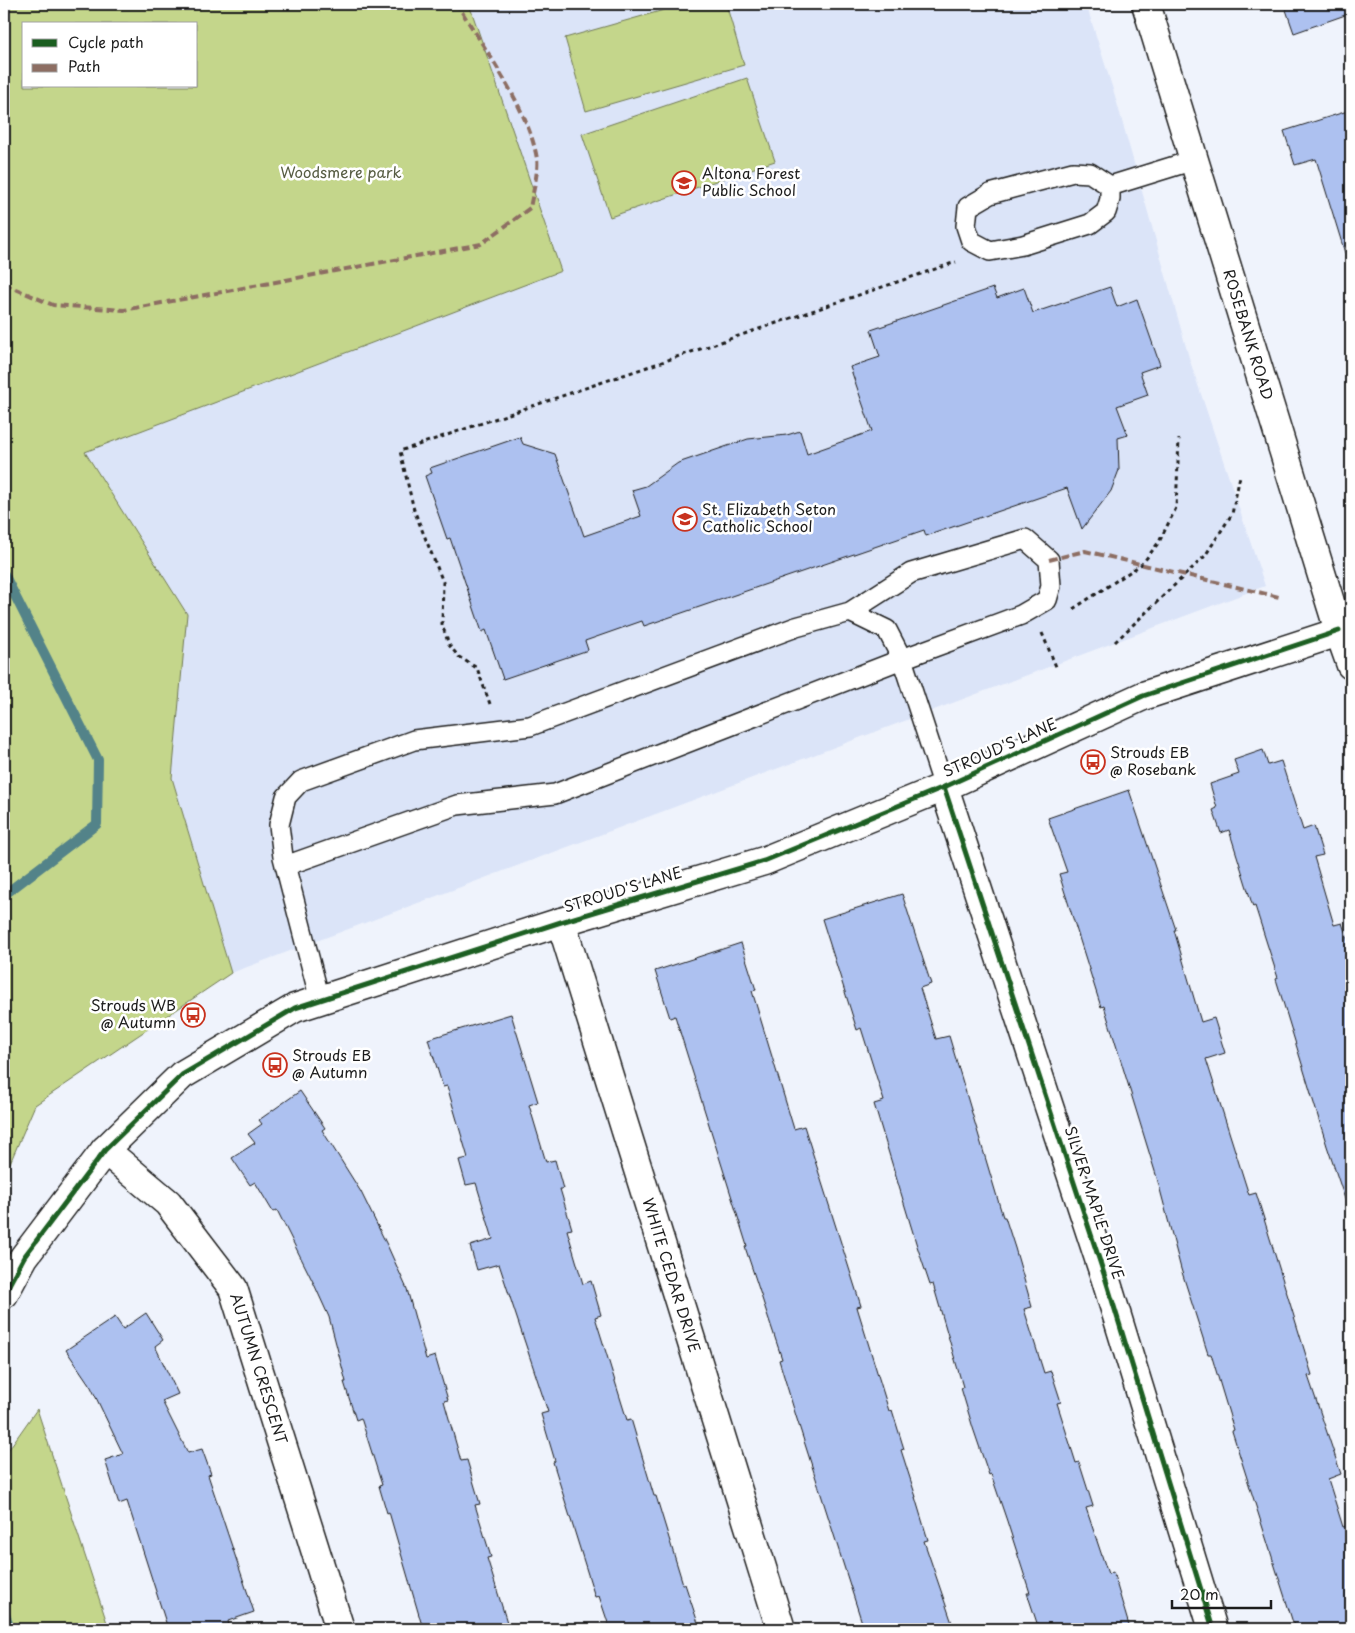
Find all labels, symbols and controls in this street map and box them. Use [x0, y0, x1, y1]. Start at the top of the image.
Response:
legend [22, 22, 198, 88]
text: Cycle path [68, 30, 144, 53]
text: Path [68, 54, 100, 77]
park label: Woodsmere park [280, 160, 402, 183]
place label: Altona Forest Public School [702, 161, 800, 201]
school or university icon: Altona Forest Public School [671, 170, 697, 196]
street label: ROSEBANK ROAD [1218, 266, 1280, 402]
place label: St. Elizabeth Seton Catholic School [702, 497, 836, 537]
school or university icon: St. Elizabeth Seton Catholic School [672, 506, 698, 532]
street label: STROUD'S LANE [939, 711, 1060, 782]
place label: Strouds EB @ Rosebank [1110, 740, 1196, 780]
bus stop icon: Strouds EB @ Rosebank [1080, 749, 1106, 775]
street label: STROUD'S LANE [561, 860, 685, 917]
place label: Strouds WB @ Autumn [90, 993, 176, 1033]
bus stop icon: Strouds WB @ Autumn [180, 1002, 206, 1028]
place label: Strouds EB @ Autumn [292, 1043, 371, 1083]
bus stop icon: Strouds EB @ Autumn [262, 1052, 288, 1078]
street label: SILVER MAPLE DRIVE [1060, 1123, 1131, 1282]
street label: WHITE CEDAR DRIVE [637, 1195, 707, 1355]
street label: AUTUMN CRESCENT [225, 1290, 295, 1447]
scale bar [1172, 1578, 1271, 1610]
text: 20 m [1180, 1582, 1219, 1605]

